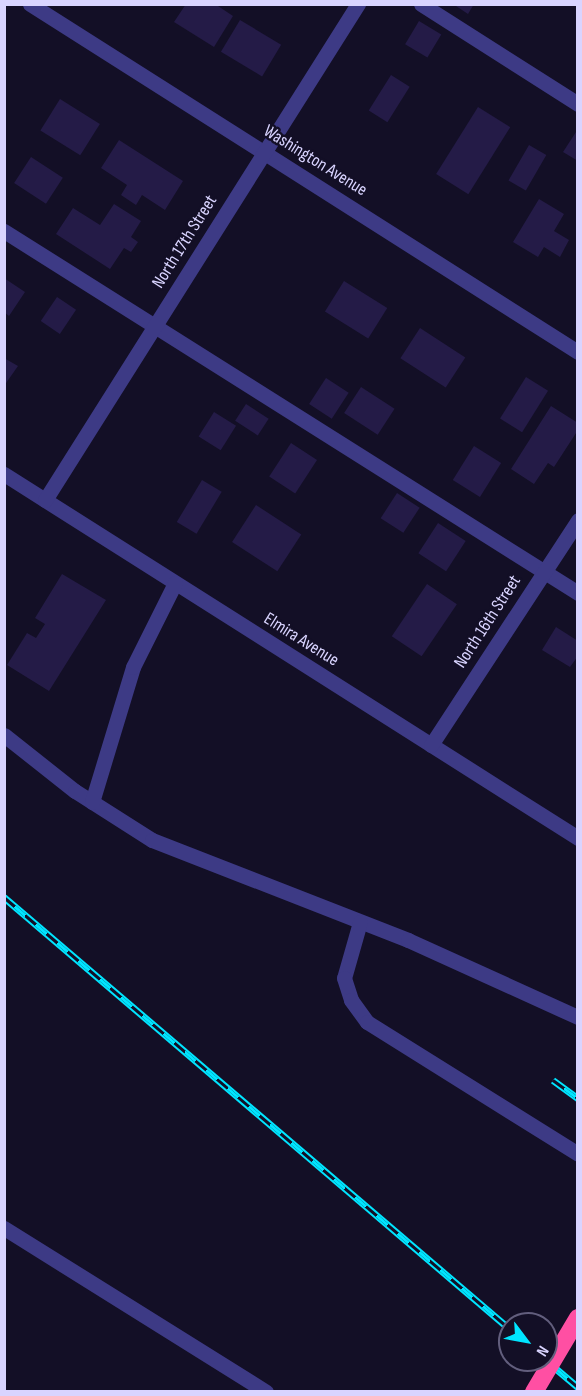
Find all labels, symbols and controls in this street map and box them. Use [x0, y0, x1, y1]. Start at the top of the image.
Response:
street label: Washington Avenue [259, 121, 371, 201]
street label: North 17th Street [148, 191, 222, 293]
street label: North 16th Street [450, 572, 526, 672]
street label: Elmira Avenue [260, 608, 342, 672]
north arrow [498, 1312, 558, 1372]
text: N [532, 1342, 552, 1359]

